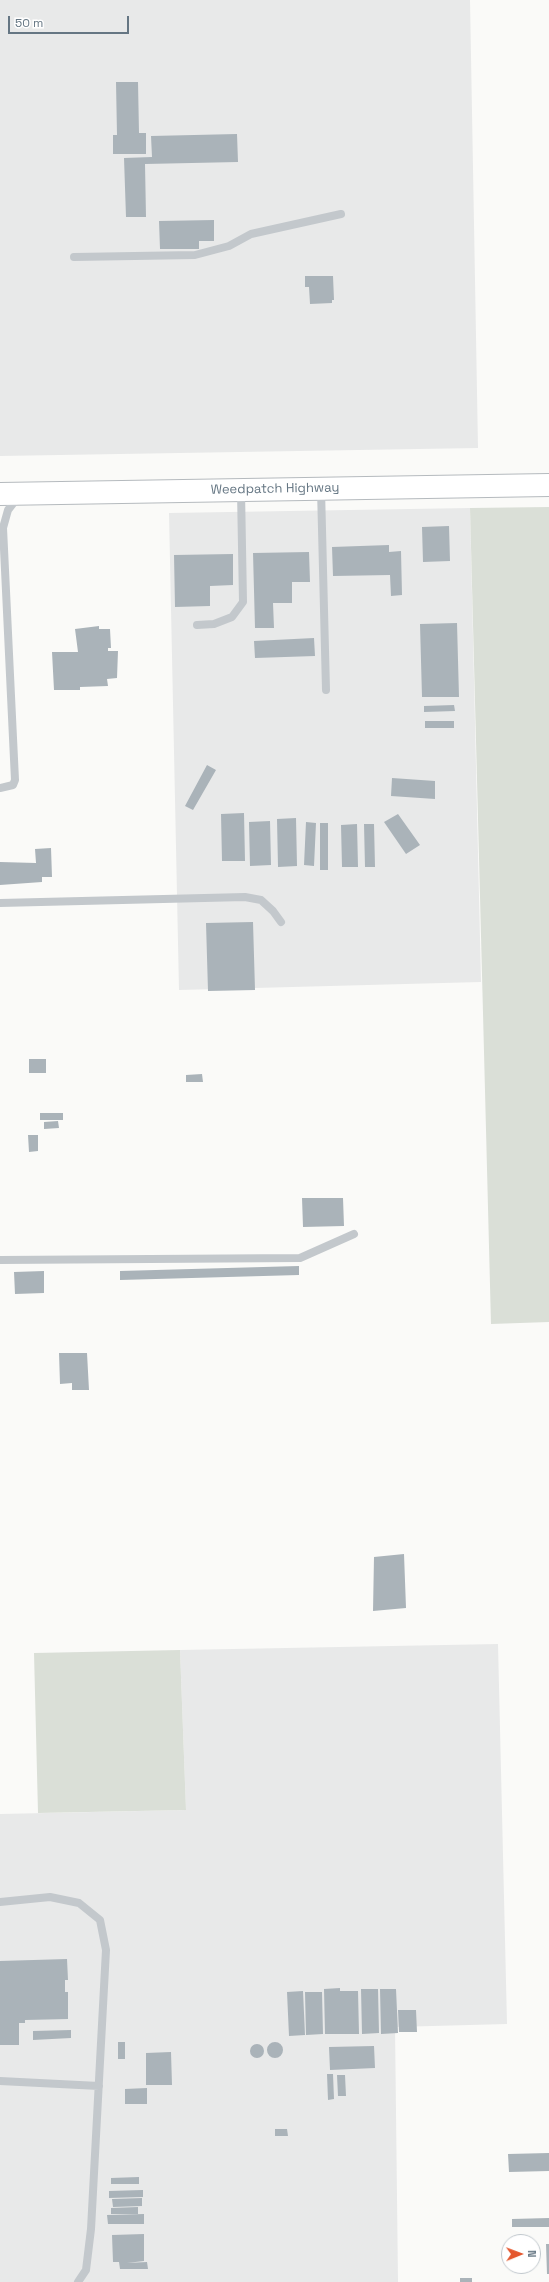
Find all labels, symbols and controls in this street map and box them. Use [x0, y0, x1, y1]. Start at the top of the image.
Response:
scale bar [10, 8, 131, 34]
text: 50 m [15, 15, 43, 31]
street label: Weedpatch Highway [210, 480, 340, 498]
north arrow [501, 2234, 541, 2274]
text: N [525, 2250, 539, 2258]

